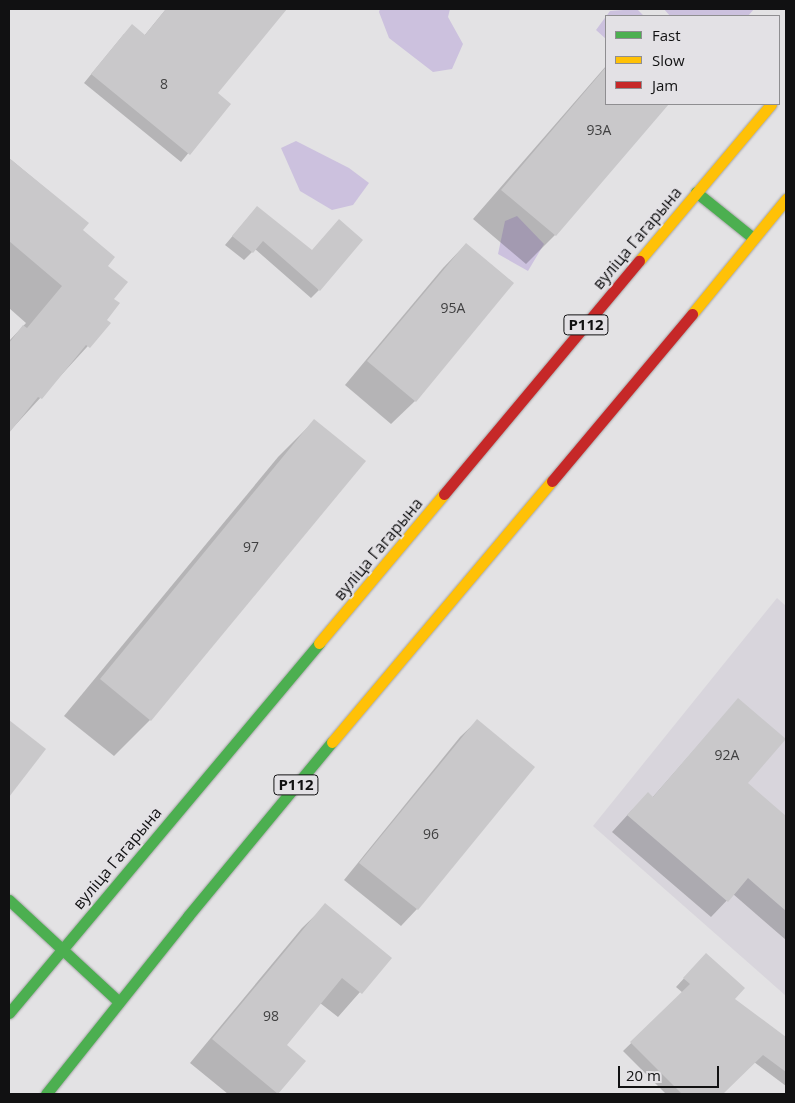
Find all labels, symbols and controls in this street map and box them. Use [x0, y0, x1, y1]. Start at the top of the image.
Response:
legend [605, 15, 780, 105]
text: Fast [652, 25, 681, 45]
text: Slow [652, 50, 685, 70]
text: Jam [652, 75, 678, 95]
house number: 8 [160, 76, 168, 92]
house number: 93А [587, 122, 611, 138]
street label: вуліца Гагарына [589, 183, 685, 293]
house number: 95А [441, 300, 465, 316]
road number: Р112 [562, 312, 610, 338]
street label: вуліца Гагарына [330, 494, 426, 604]
house number: 97 [243, 539, 259, 555]
house number: 92А [715, 747, 739, 763]
road number: Р112 [272, 772, 320, 798]
street label: вуліца Гагарына [69, 803, 165, 913]
house number: 96 [423, 826, 439, 842]
house number: 98 [263, 1008, 279, 1024]
scale bar [620, 1056, 721, 1088]
text: 20 m [626, 1065, 661, 1085]

